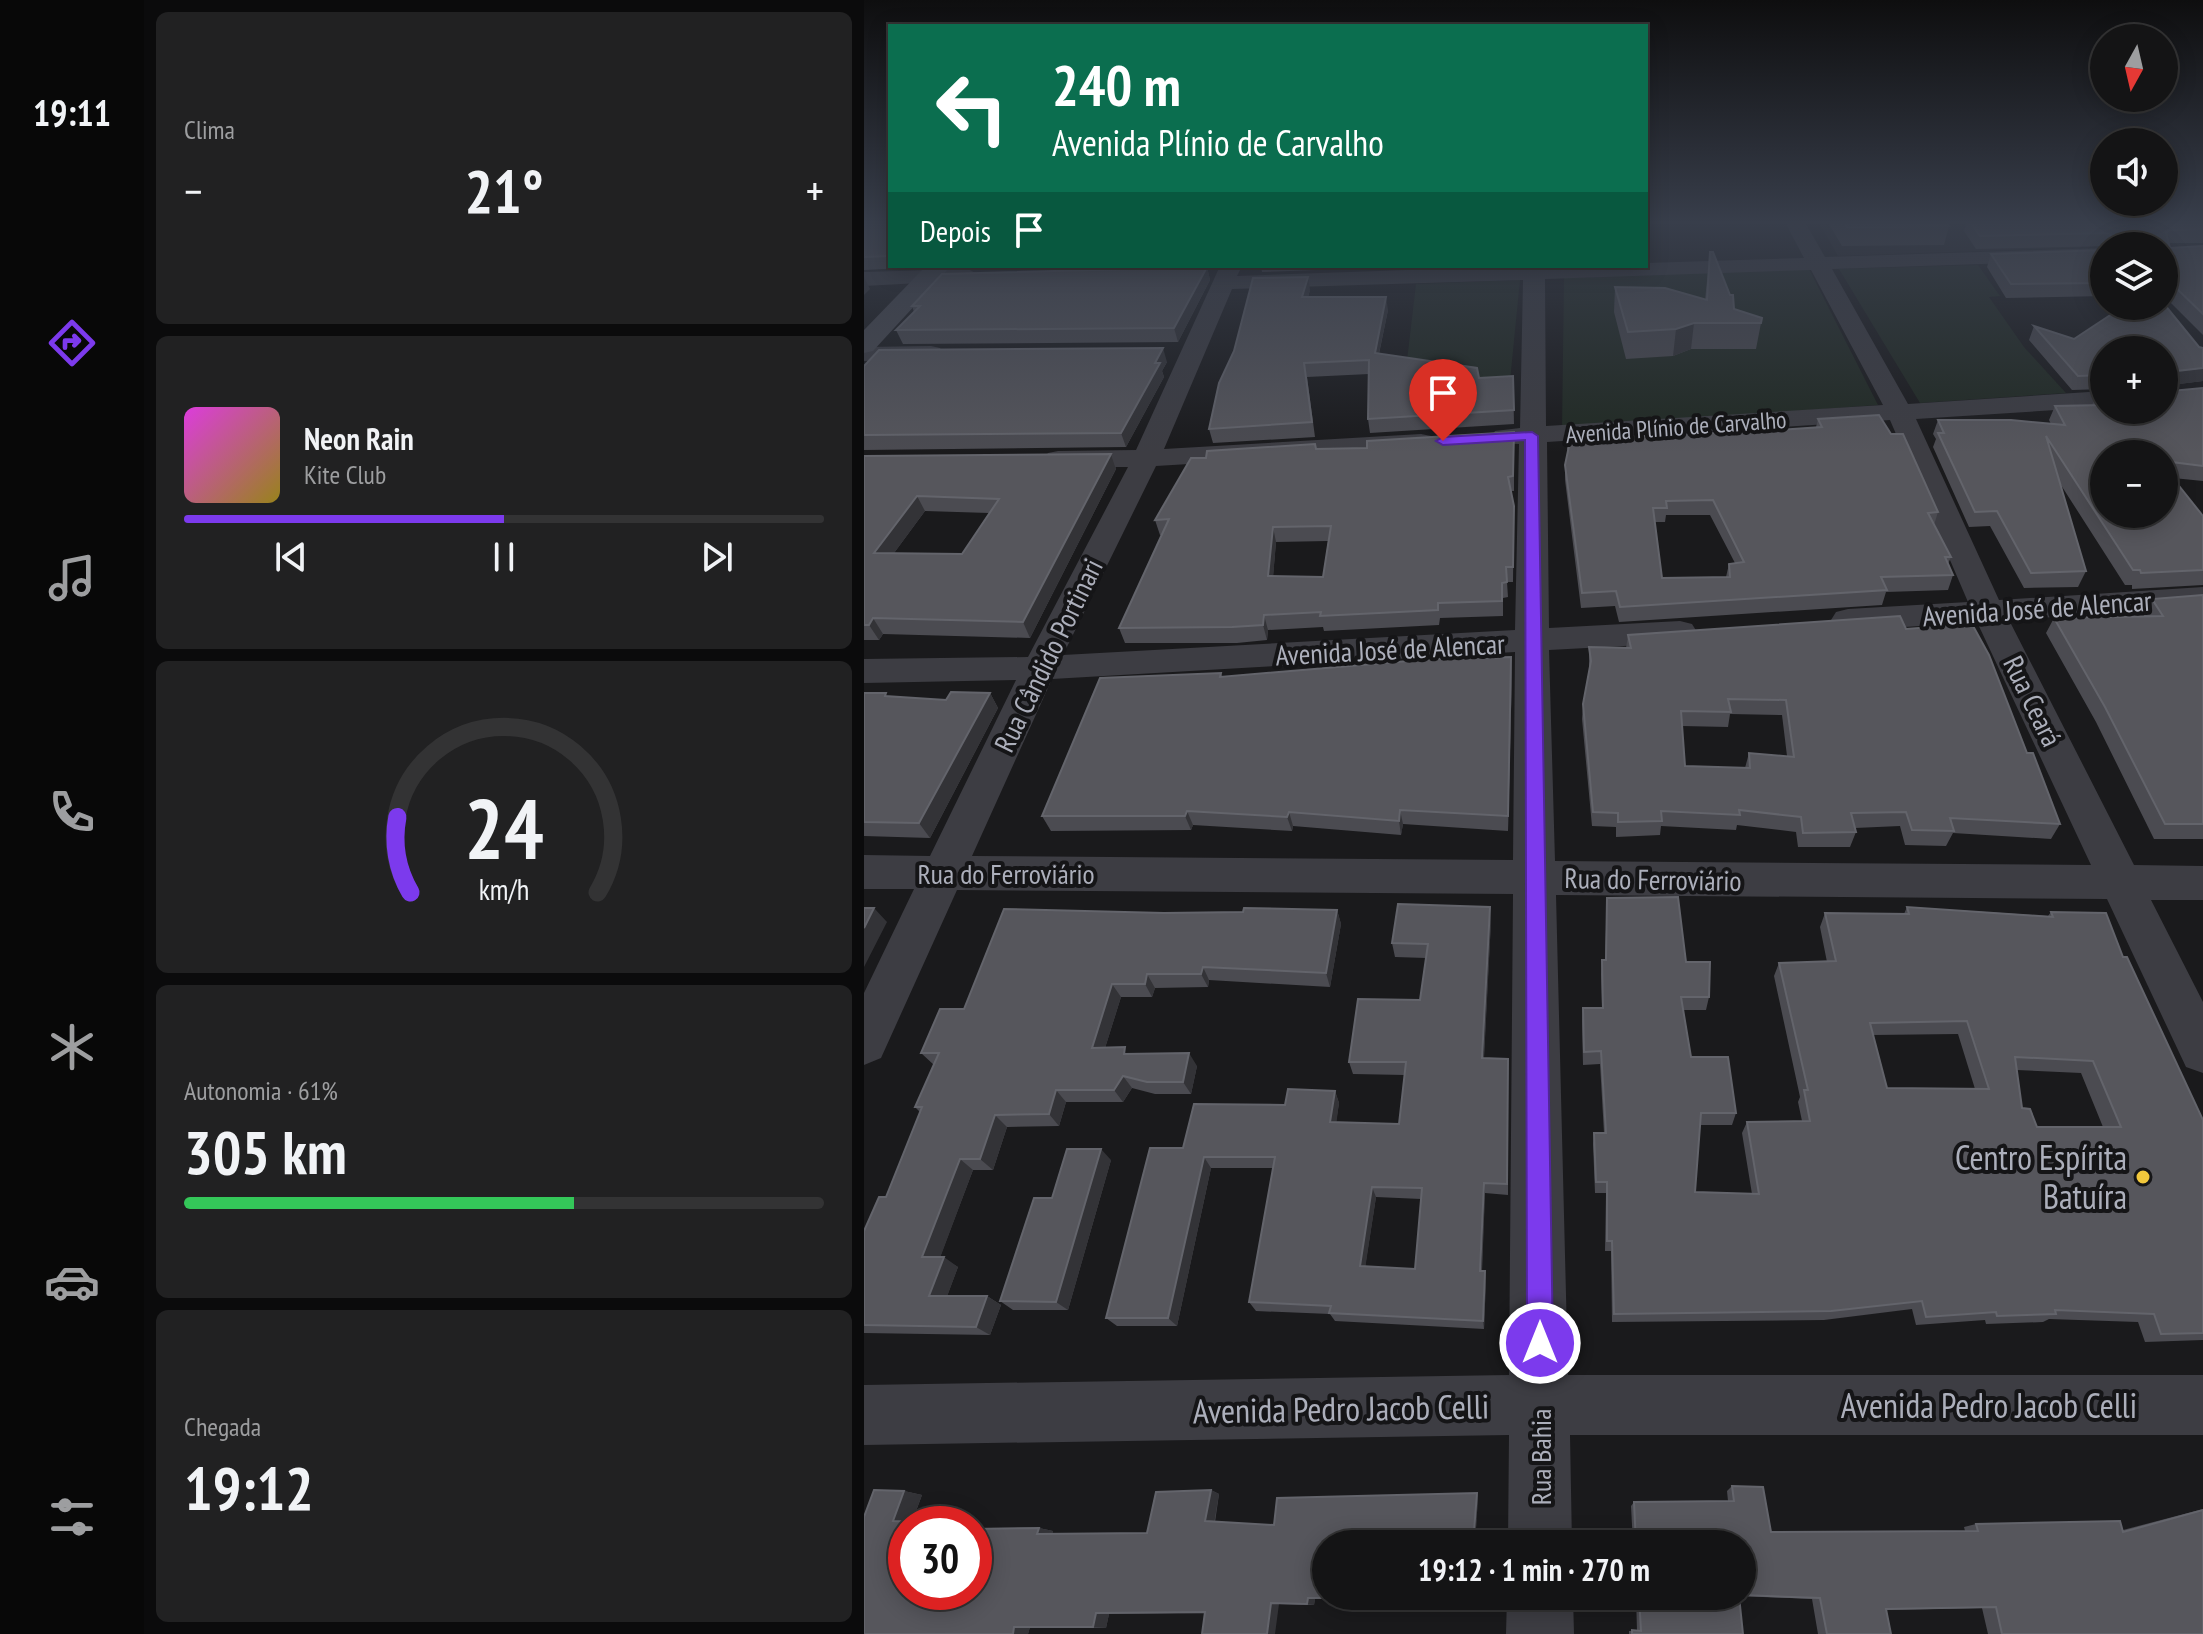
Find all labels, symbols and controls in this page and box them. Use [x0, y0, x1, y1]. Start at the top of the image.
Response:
north arrow [2090, 24, 2178, 112]
map controls [2090, 24, 2178, 528]
text: 240 m [1052, 49, 1181, 121]
icon: left [920, 56, 1024, 160]
text: 19:11 [33, 89, 111, 136]
text: Clima [184, 113, 235, 146]
text: Avenida Plínio de Carvalho [1052, 119, 1384, 166]
button: sound [2090, 128, 2178, 216]
text: 21° [464, 152, 544, 230]
text: − [184, 162, 202, 219]
text: + [806, 162, 824, 219]
icon: arrive [1007, 208, 1051, 252]
text: Depois [920, 211, 991, 250]
button: layers [2090, 232, 2178, 320]
icon: directions [44, 315, 100, 371]
button: + [2090, 336, 2178, 424]
pin [1409, 359, 1477, 441]
icon: arrive [1421, 371, 1465, 415]
street label: Avenida Plínio de Carvalho [1565, 404, 1787, 450]
text: Neon Rain [304, 419, 414, 458]
button: − [2090, 440, 2178, 528]
text: Kite Club [304, 458, 386, 491]
icon: previous [269, 535, 313, 579]
icon: pause [482, 535, 526, 579]
icon: next [695, 535, 739, 579]
icon: music [44, 550, 100, 606]
street label: Rua Cândido Portinari [985, 552, 1111, 758]
street label: Avenida José de Alencar [1921, 582, 2153, 634]
street label: Avenida José de Alencar [1274, 625, 1506, 673]
street label: Rua Ceará [1995, 650, 2071, 752]
text: 24 [464, 774, 544, 882]
icon: phone [44, 784, 100, 840]
street label: Rua do Ferroviário [917, 855, 1095, 892]
street label: Rua do Ferroviário [1564, 859, 1742, 899]
text: km/h [479, 871, 529, 908]
icon: climate [44, 1019, 100, 1075]
text: Autonomia · 61% [184, 1074, 338, 1107]
text: 305 km [184, 1113, 347, 1191]
place label: Centro Espírita Batuíra [1955, 1135, 2127, 1218]
marker: Centro Espírita Batuíra [2134, 1168, 2152, 1186]
icon: car [44, 1254, 100, 1310]
position arrow [1498, 1301, 1582, 1385]
street label: Avenida Pedro Jacob Celli [1192, 1383, 1490, 1433]
street label: Avenida Pedro Jacob Celli [1841, 1383, 2137, 1427]
street label: Rua Bahia [1522, 1409, 1559, 1505]
text: Chegada [184, 1410, 261, 1443]
text: 19:12 [184, 1449, 314, 1527]
icon: filters [44, 1489, 100, 1545]
speed limit sign: 30 [888, 1506, 992, 1610]
text: 19:12 · 1 min · 270 m [1418, 1550, 1650, 1589]

